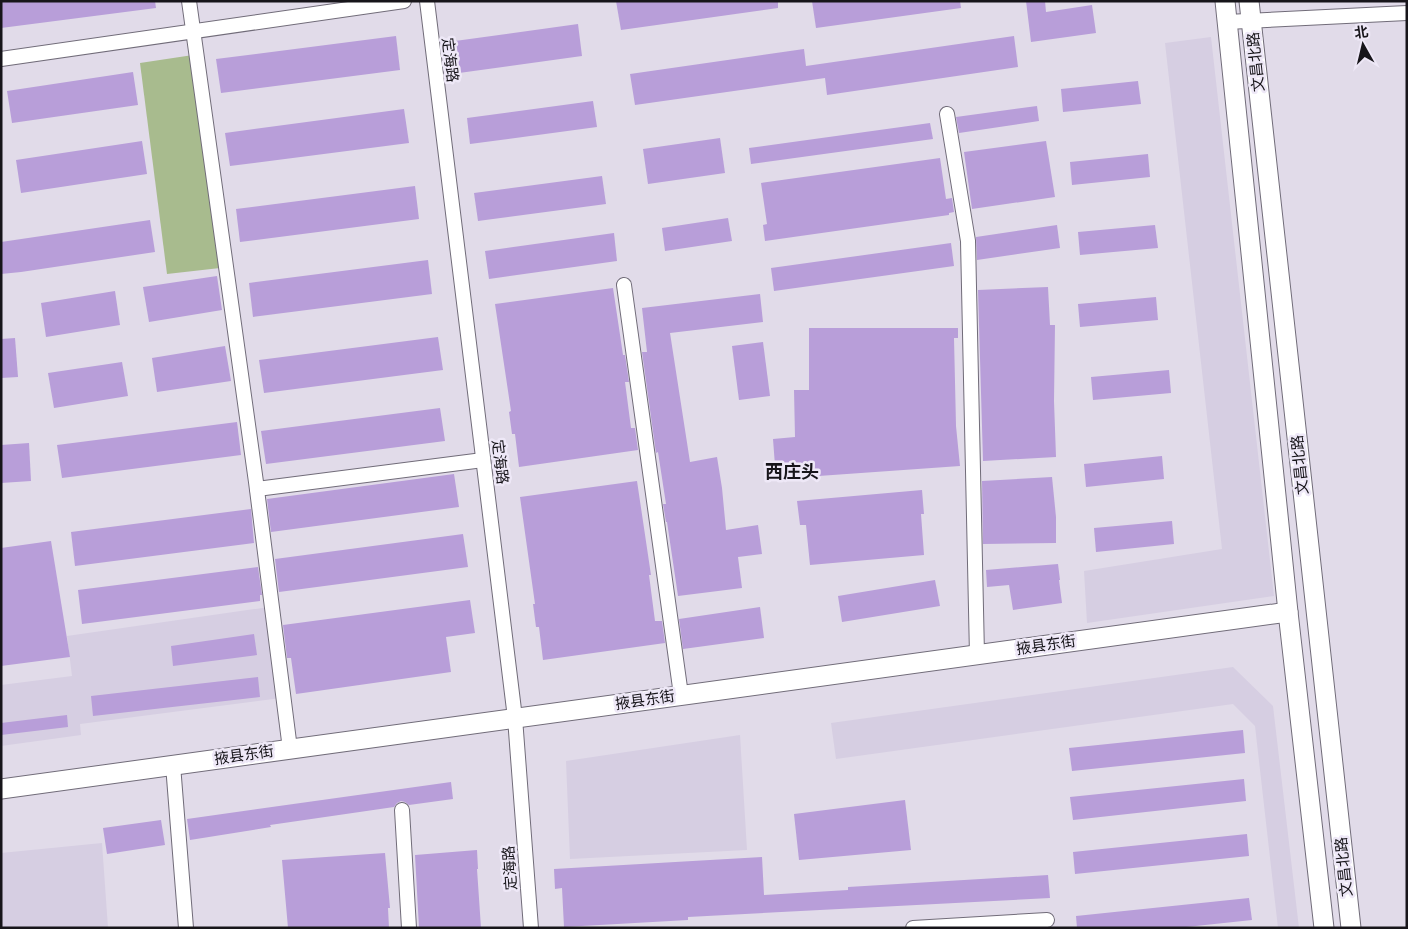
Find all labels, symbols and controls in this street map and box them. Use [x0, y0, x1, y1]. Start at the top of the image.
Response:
north arrow [1338, 20, 1388, 70]
text: 北 [1353, 23, 1369, 42]
street label: 文昌北路 [1244, 31, 1269, 93]
street label: 定海路 [437, 37, 462, 84]
street label: 文昌北路 [1288, 434, 1313, 496]
street label: 定海路 [487, 439, 512, 486]
district label: 西庄头 [765, 462, 819, 483]
street label: 掖县东街 [1015, 632, 1077, 659]
street label: 掖县东街 [614, 687, 676, 714]
street label: 掖县东街 [213, 742, 275, 769]
street label: 文昌北路 [1332, 836, 1357, 898]
street label: 定海路 [499, 845, 522, 891]

